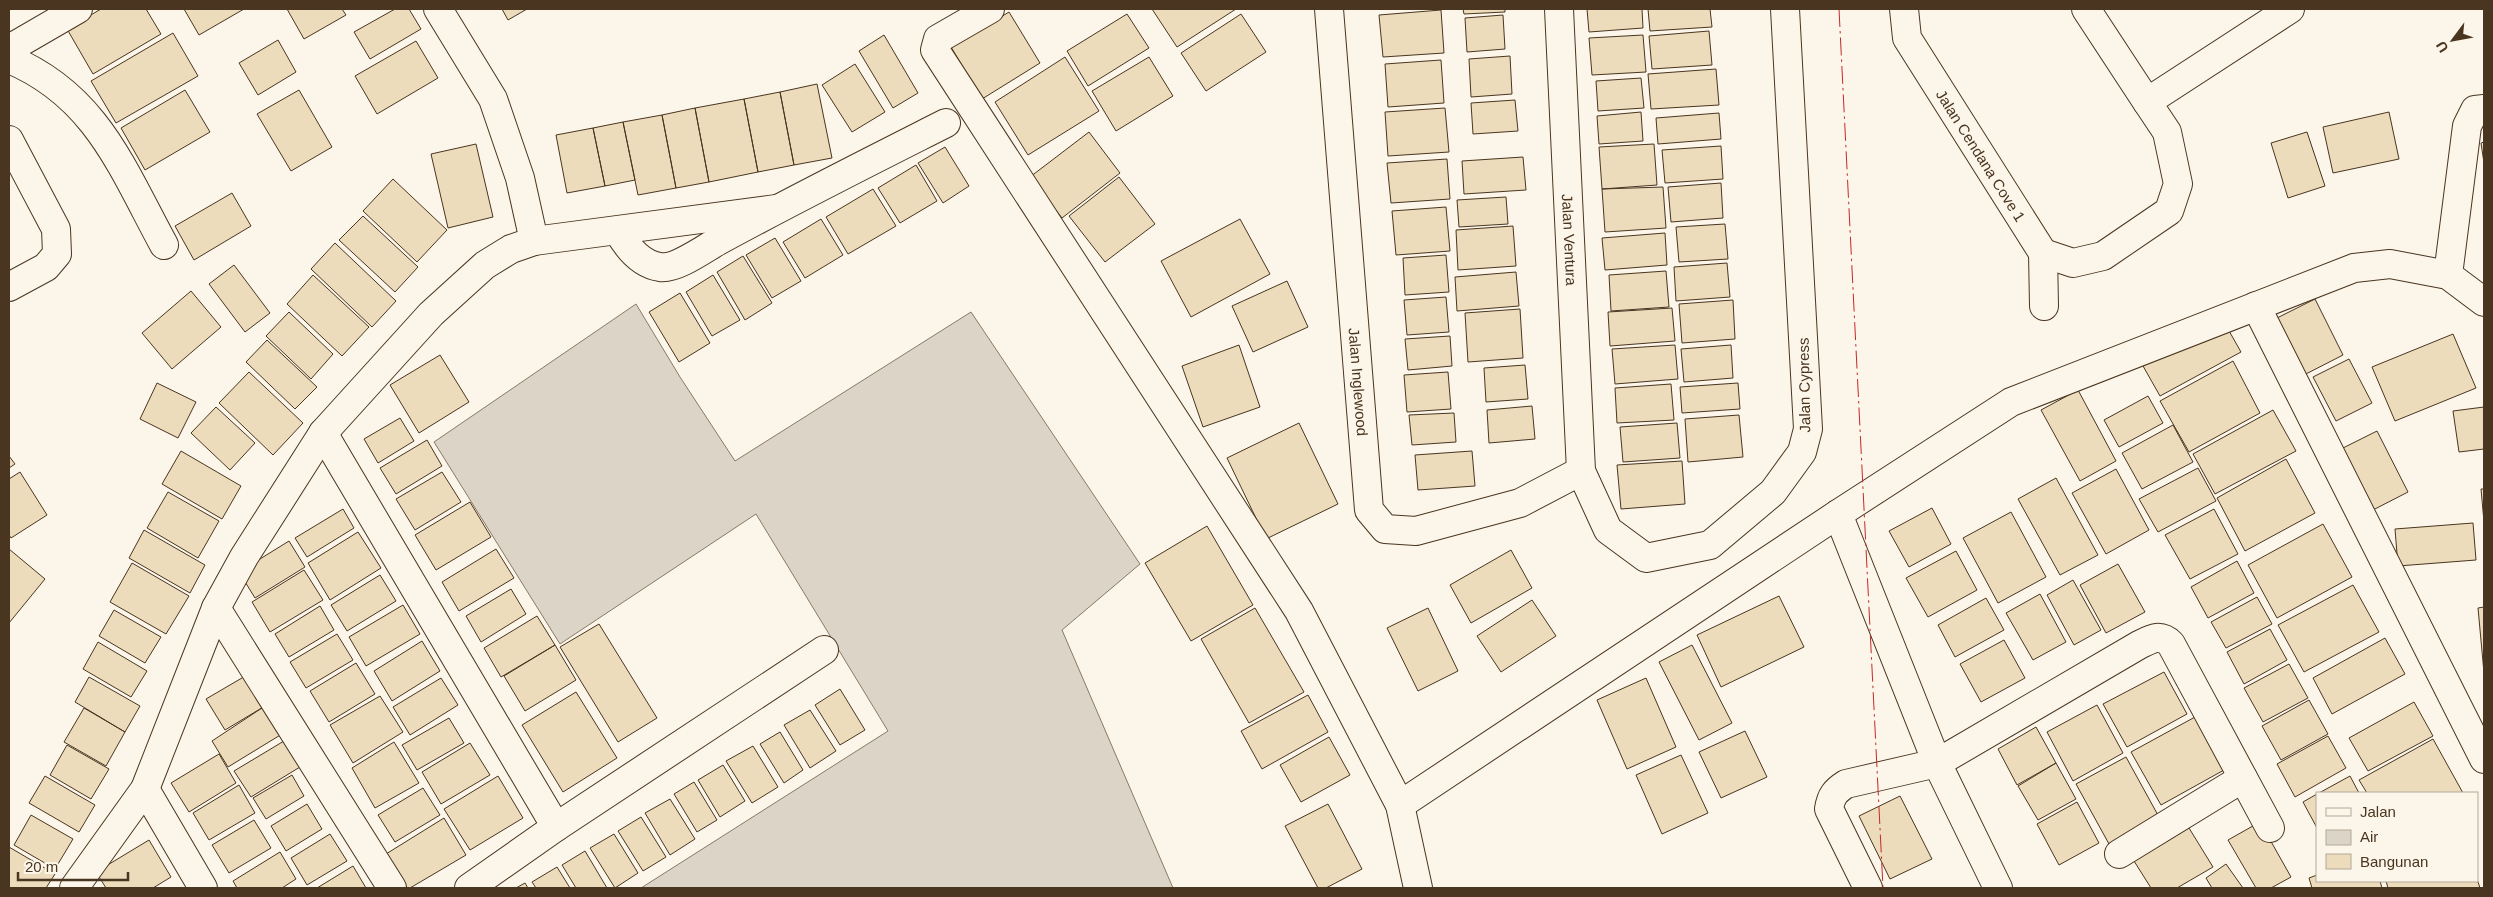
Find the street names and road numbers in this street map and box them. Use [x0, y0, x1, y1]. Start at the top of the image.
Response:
street label: Jalan Cendana Cove 1 [1933, 86, 2029, 224]
street label: Jalan Ventura [1559, 193, 1581, 287]
street label: Jalan Inglewood [1346, 327, 1372, 437]
street label: Jalan Cypress [1795, 337, 1813, 433]

